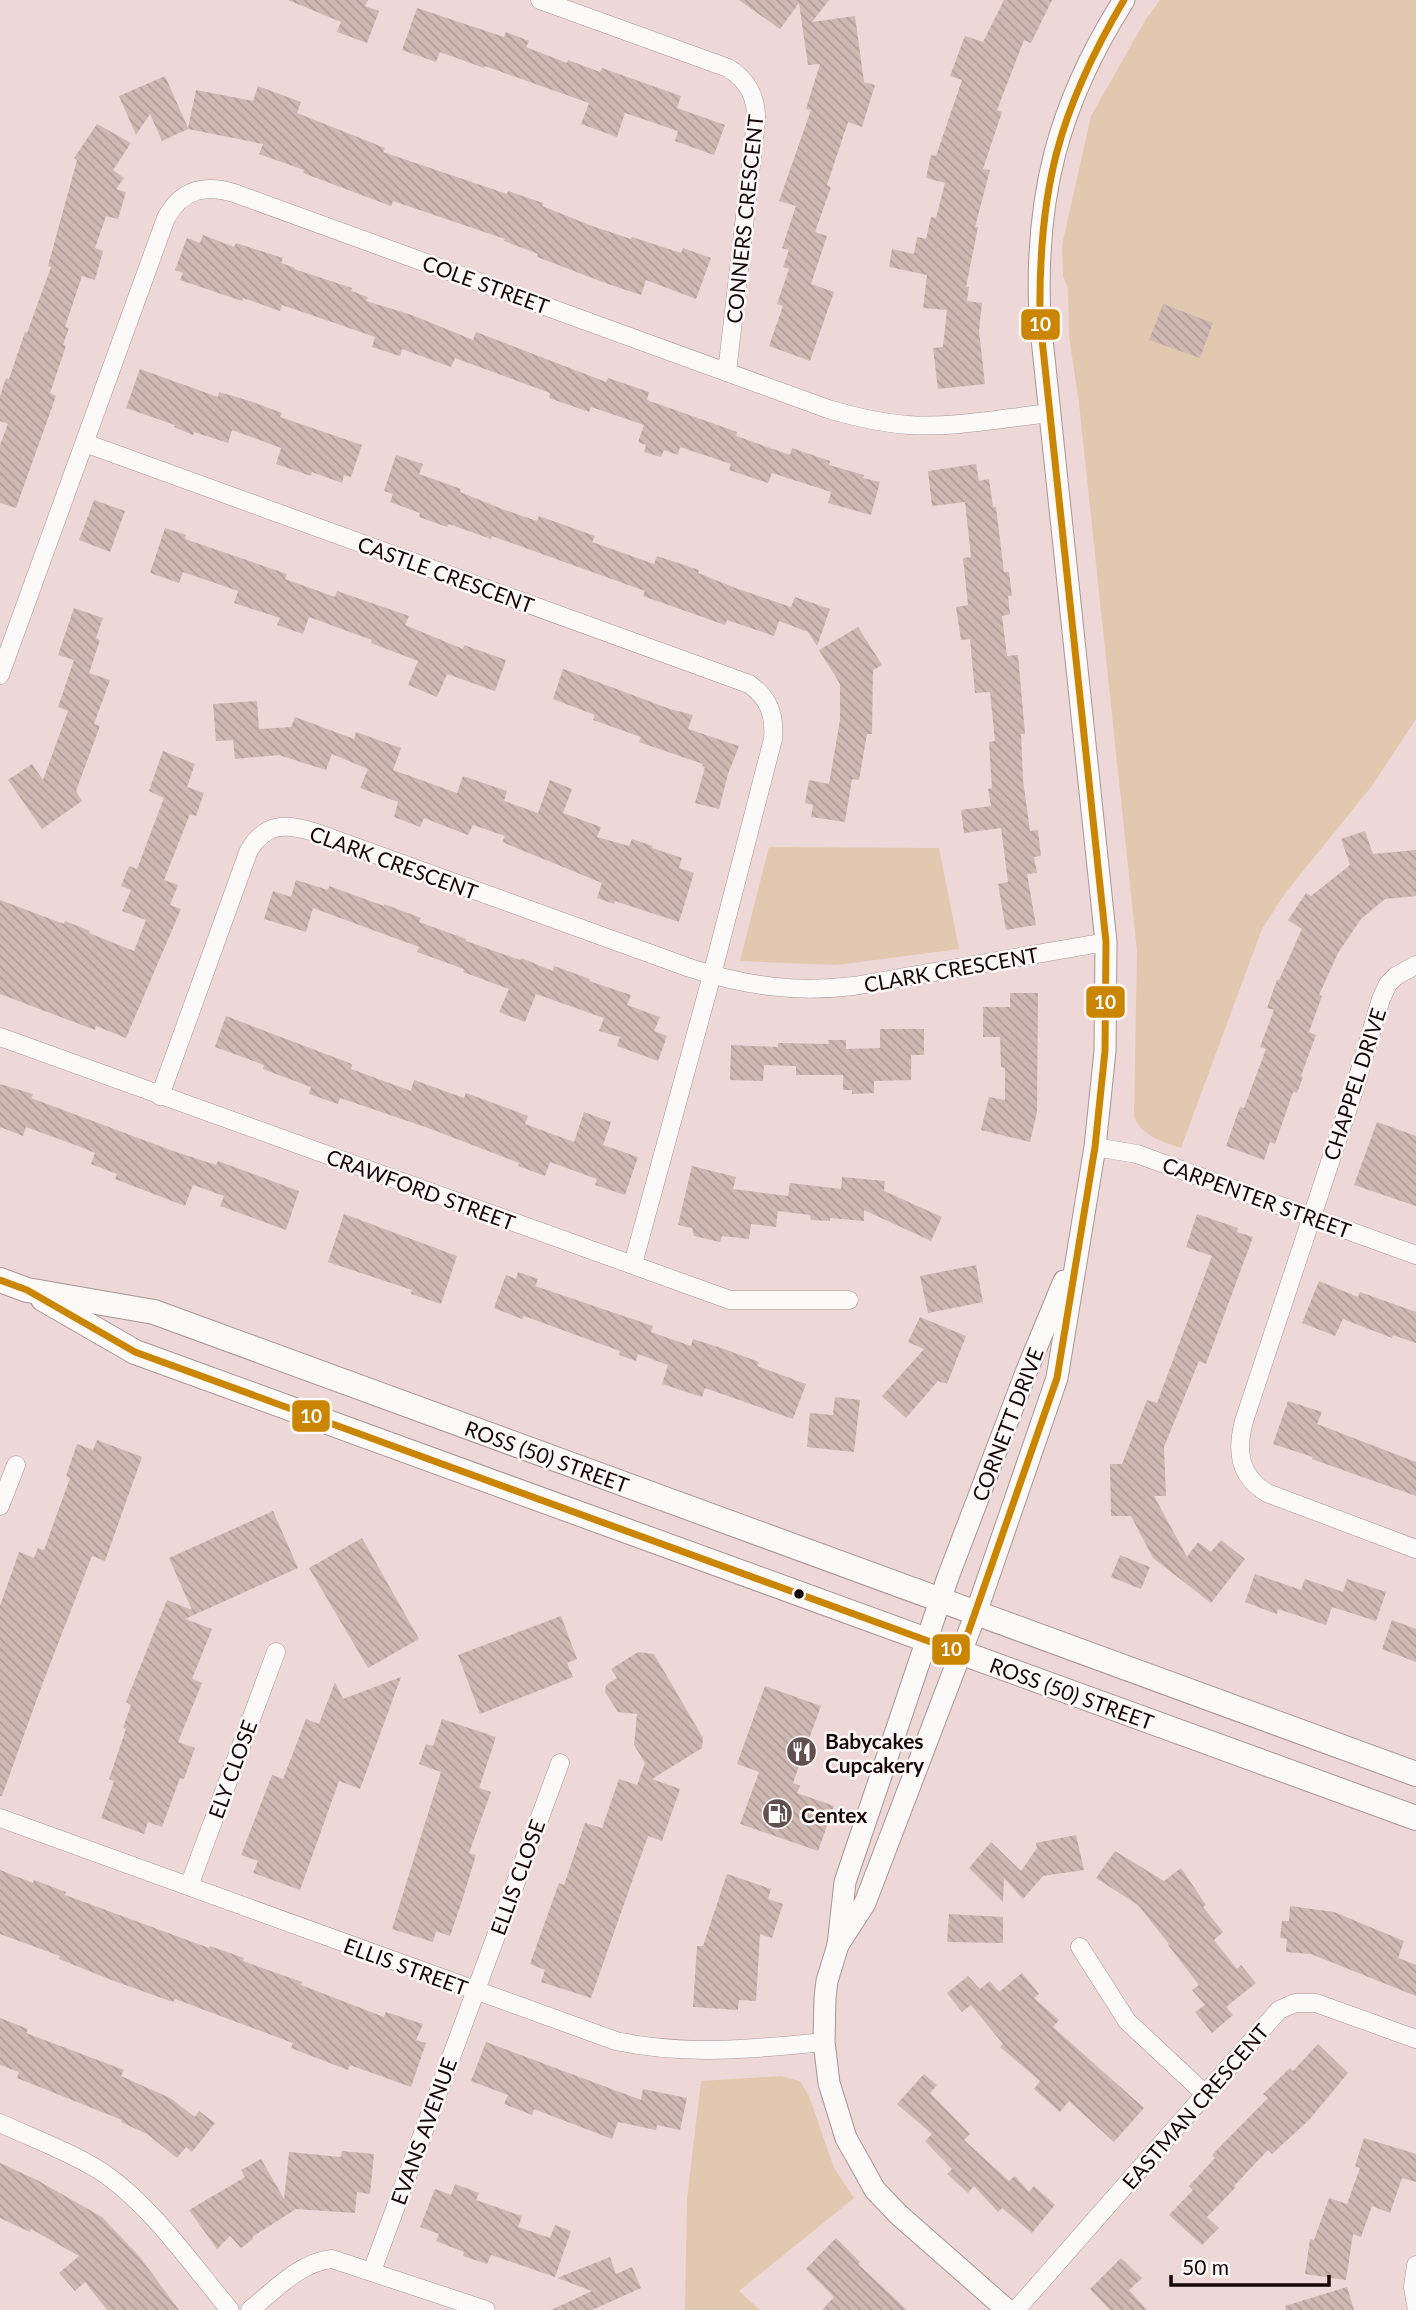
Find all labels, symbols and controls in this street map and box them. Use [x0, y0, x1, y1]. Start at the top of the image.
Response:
street label: CONNERS CRESCENT [721, 113, 767, 325]
street label: COLE STREET [419, 250, 553, 319]
line badge: 10 [1020, 308, 1061, 341]
text: 10 [1029, 312, 1051, 335]
street label: CASTLE CRESCENT [355, 531, 538, 618]
street label: CLARK CRESCENT [307, 820, 482, 904]
street label: CLARK CRESCENT [862, 941, 1041, 997]
line badge: 10 [1085, 985, 1126, 1019]
text: 10 [1094, 990, 1116, 1013]
street label: CHAPPEL DRIVE [1318, 1005, 1390, 1163]
street label: CRAWFORD STREET [323, 1143, 519, 1235]
street label: CARPENTER STREET [1159, 1151, 1355, 1243]
street label: CORNETT DRIVE [966, 1344, 1048, 1504]
line badge: 10 [291, 1399, 331, 1433]
text: 10 [300, 1404, 322, 1427]
street label: ROSS (50) STREET [462, 1415, 633, 1497]
unlabelled marker [792, 1587, 806, 1601]
line badge: 10 [931, 1633, 971, 1666]
text: 10 [940, 1637, 962, 1660]
street label: ROSS (50) STREET [987, 1652, 1158, 1734]
street label: ELY CLOSE [203, 1716, 261, 1822]
place label: Babycakes Cupcakery [825, 1728, 925, 1777]
restaurant icon: Babycakes Cupcakery [785, 1735, 819, 1769]
fuel station icon: Centex [761, 1797, 795, 1831]
place label: Centex [801, 1802, 867, 1827]
street label: ELLIS CLOSE [485, 1816, 549, 1938]
street label: ELLIS STREET [341, 1932, 472, 2000]
street label: EASTMAN CRESCENT [1116, 2018, 1274, 2194]
street label: EVANS AVENUE [385, 2054, 461, 2208]
scale bar [1171, 2244, 1328, 2288]
text: 50 m [1182, 2254, 1229, 2279]

